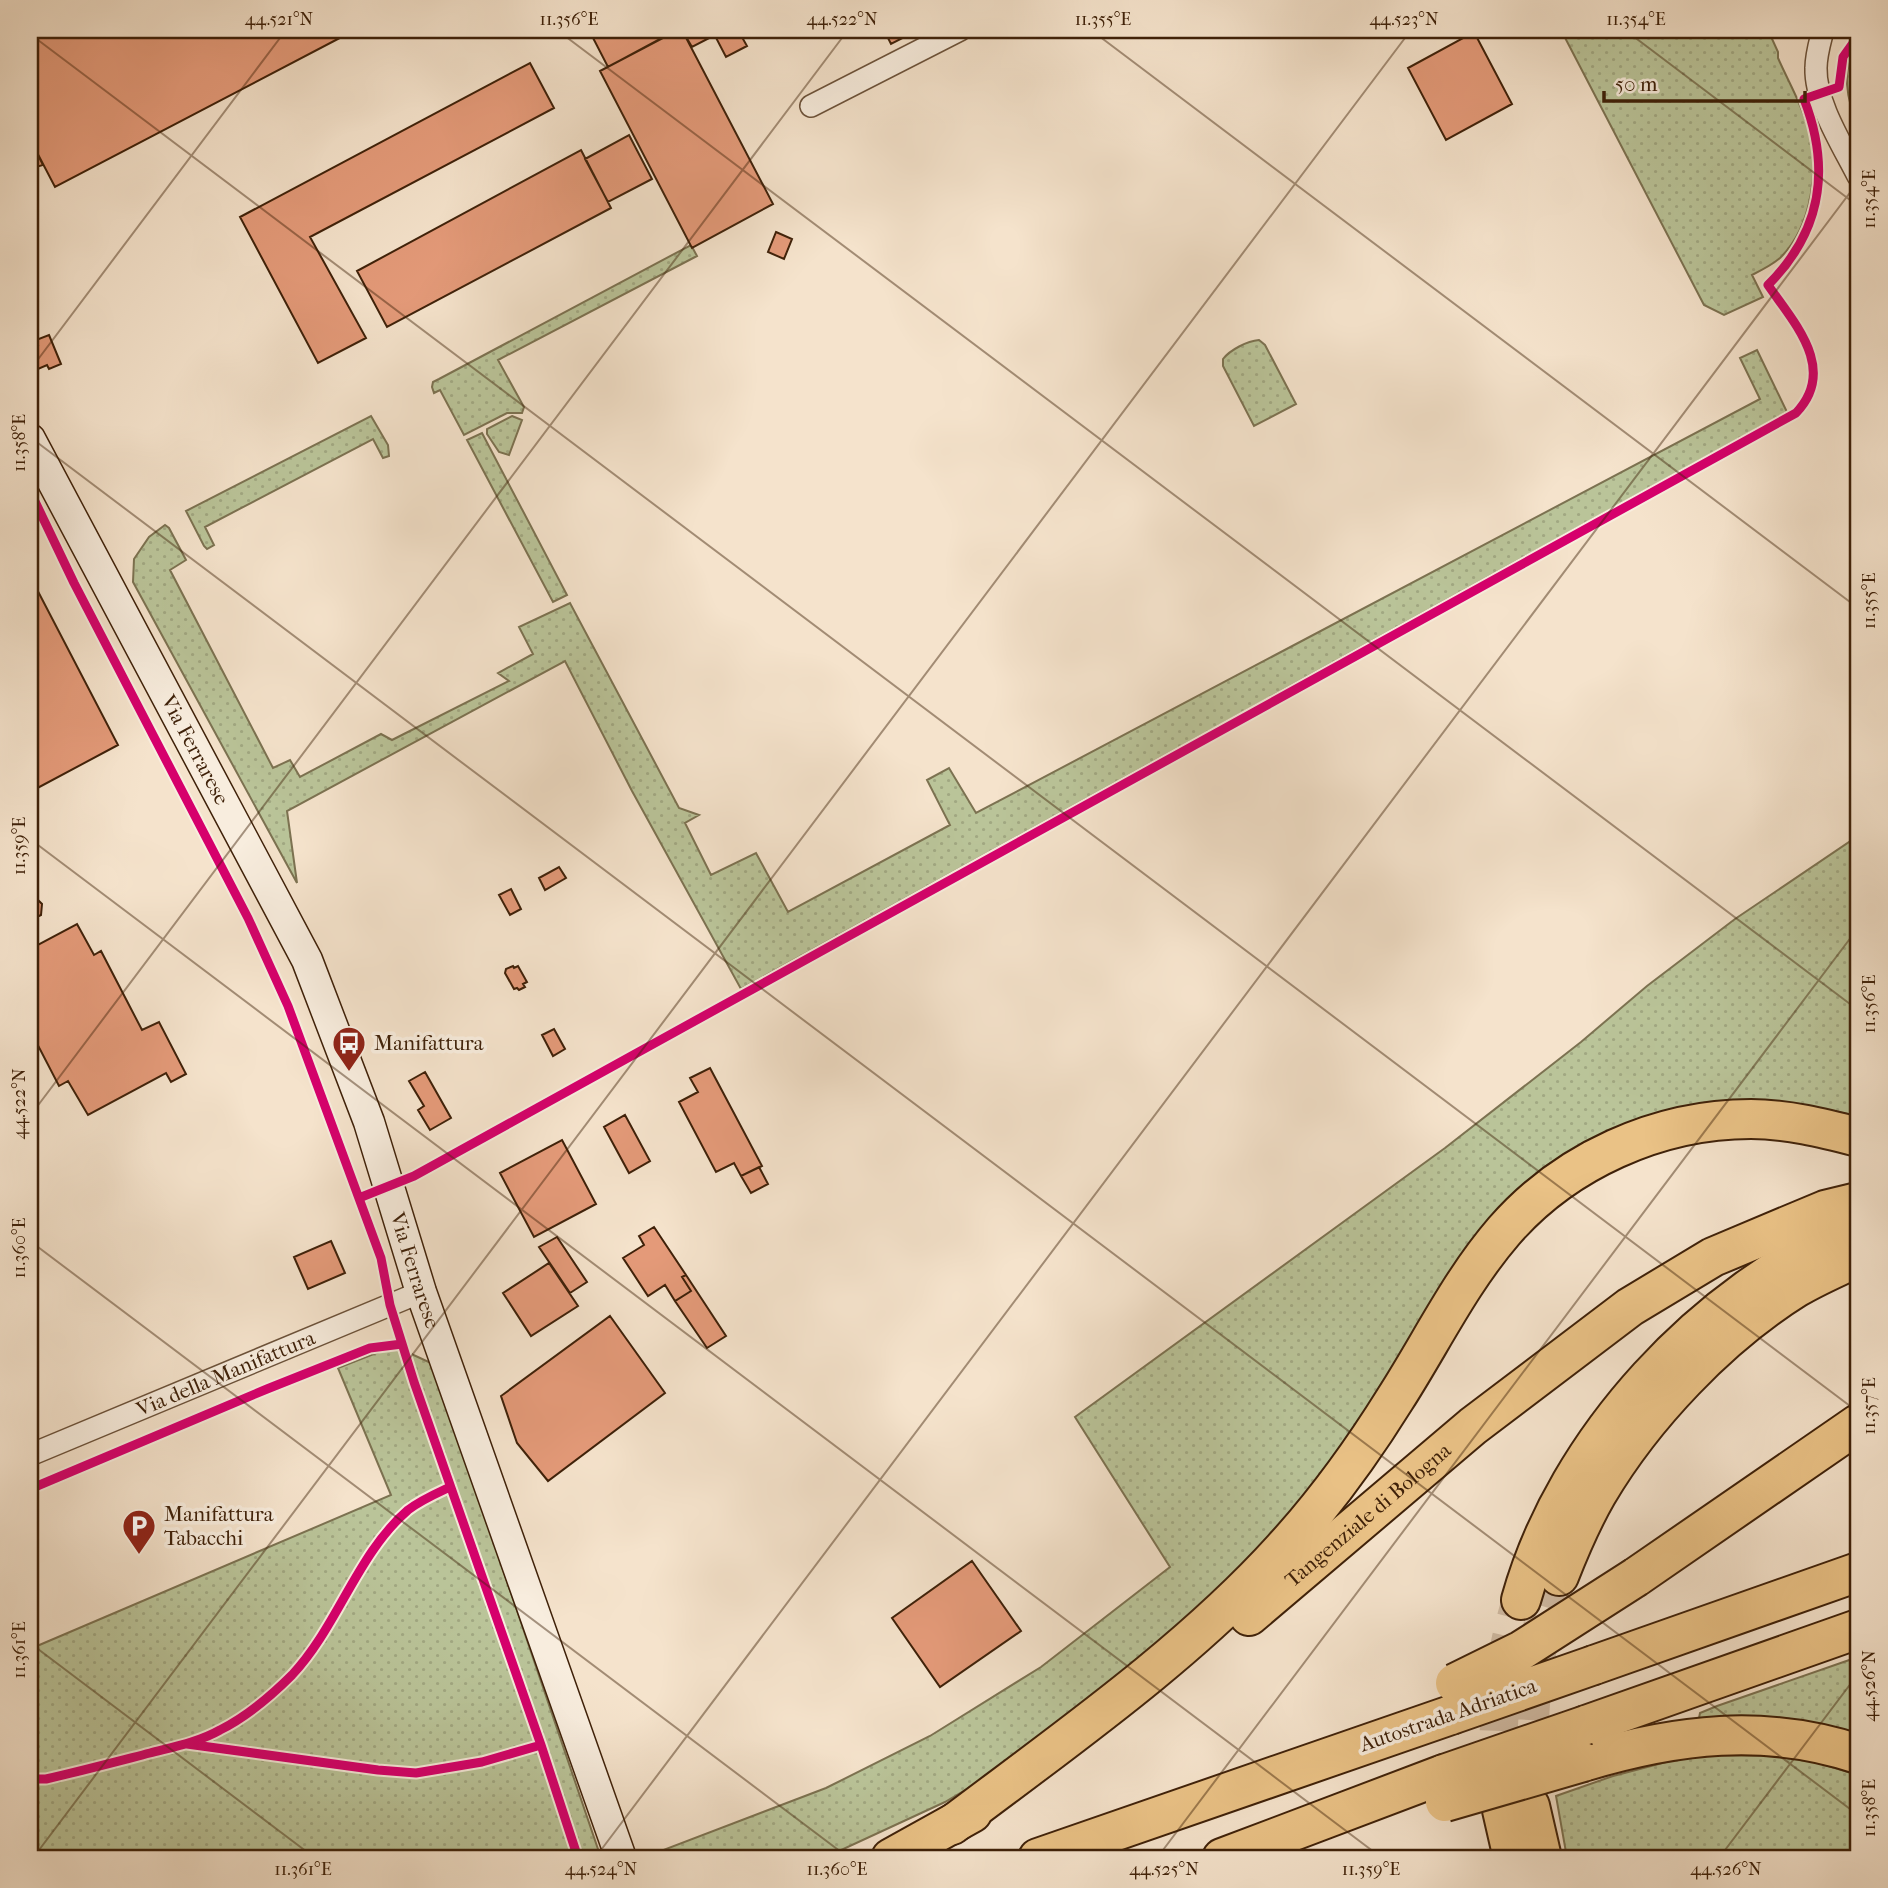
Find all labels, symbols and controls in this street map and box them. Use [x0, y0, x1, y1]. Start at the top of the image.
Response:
text: 44.521°N [245, 9, 313, 30]
text: 11.356°E [540, 9, 598, 30]
text: 44.522°N [806, 9, 878, 30]
text: 11.355°E [1075, 9, 1131, 30]
text: 44.523°N [1369, 9, 1439, 30]
text: 11.354°E [1606, 9, 1666, 30]
scale bar [1604, 60, 1806, 104]
text: 50 m [1615, 72, 1658, 96]
text: 11.354°E [1859, 169, 1880, 229]
text: 11.358°E [9, 414, 30, 472]
text: 11.355°E [1859, 573, 1880, 629]
street label: Via Ferrarese [156, 690, 234, 809]
text: 11.359°E [9, 817, 30, 875]
text: 11.356°E [1859, 975, 1880, 1033]
bus stop icon: Manifattura [330, 1024, 368, 1073]
place label: Manifattura [374, 1031, 484, 1055]
text: 44.522°N [9, 1068, 30, 1140]
street label: Via Ferrarese [385, 1209, 445, 1332]
text: 11.360°E [9, 1218, 30, 1278]
street label: Via della Manifattura [132, 1325, 319, 1422]
text: 11.357°E [1859, 1377, 1880, 1435]
street label: Tangenziale di Bologna [1280, 1438, 1456, 1592]
place label: Manifattura Tabacchi [164, 1502, 274, 1550]
parking icon: Manifattura Tabacchi [120, 1507, 158, 1556]
text: 11.361°E [9, 1621, 30, 1679]
text: 44.526°N [1859, 1650, 1880, 1722]
street label: Autostrada Adriatica [1356, 1673, 1540, 1757]
text: 11.358°E [1859, 1779, 1880, 1837]
text: 11.361°E [274, 1859, 332, 1880]
text: 44.524°N [565, 1859, 638, 1880]
text: 11.360°E [807, 1859, 867, 1880]
text: 44.525°N [1129, 1859, 1199, 1880]
text: 11.359°E [1342, 1859, 1400, 1880]
text: 44.526°N [1690, 1859, 1762, 1880]

